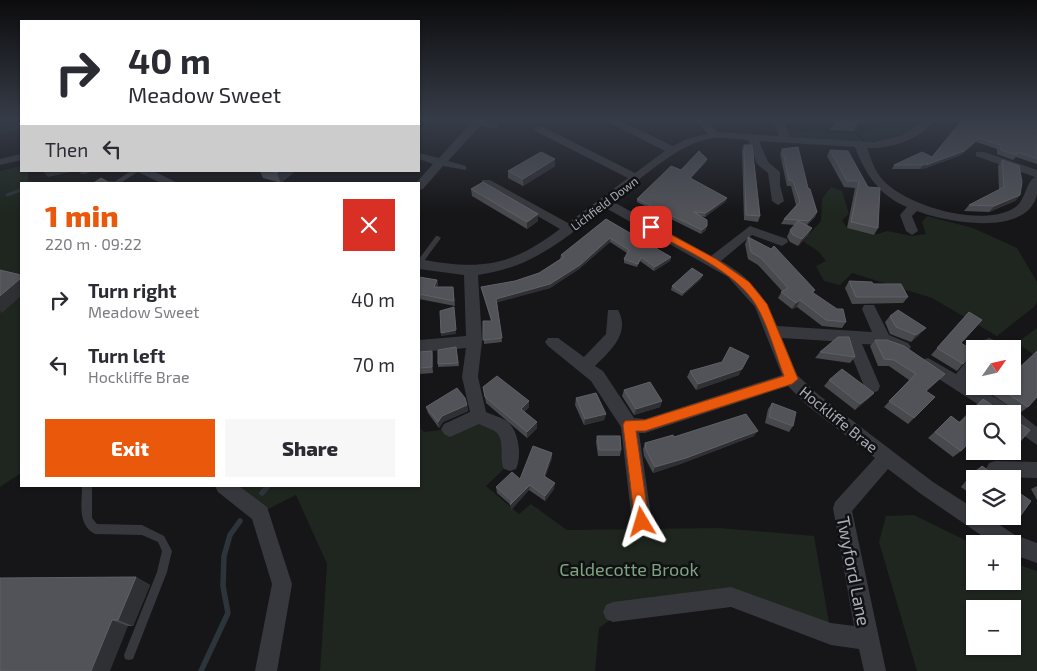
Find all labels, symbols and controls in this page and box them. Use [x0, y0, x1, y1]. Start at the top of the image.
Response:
text: 40 m [128, 39, 211, 81]
icon: right [45, 40, 110, 105]
text: Meadow Sweet [128, 81, 281, 107]
icon: left [98, 135, 126, 163]
text: Then [45, 138, 88, 161]
street label: Lichfield Down [568, 173, 640, 233]
text: 1 min [45, 197, 119, 233]
button: close [343, 199, 395, 251]
pin [630, 206, 672, 248]
icon: arrive [637, 213, 665, 241]
text: 220 m · 09:22 [45, 234, 142, 253]
text: Turn right [88, 279, 176, 302]
icon: right [45, 286, 73, 314]
text: 40 m [351, 288, 395, 311]
text: Meadow Sweet [88, 302, 199, 321]
north arrow [966, 340, 1021, 395]
map controls [966, 340, 1021, 655]
text: Turn left [88, 344, 165, 367]
icon: left [45, 351, 73, 379]
text: 70 m [353, 353, 395, 376]
text: Hockliffe Brae [88, 367, 190, 386]
street label: Hockliffe Brae [796, 382, 882, 456]
button: search [966, 405, 1021, 460]
button: Exit [45, 419, 215, 477]
button: Share [225, 419, 395, 477]
button: layers [966, 470, 1021, 525]
position arrow [615, 495, 667, 547]
street label: Twyford Lane [833, 514, 875, 628]
button: + [966, 535, 1021, 590]
park label: Caldecotte Brook [559, 558, 699, 580]
button: − [966, 600, 1021, 655]

